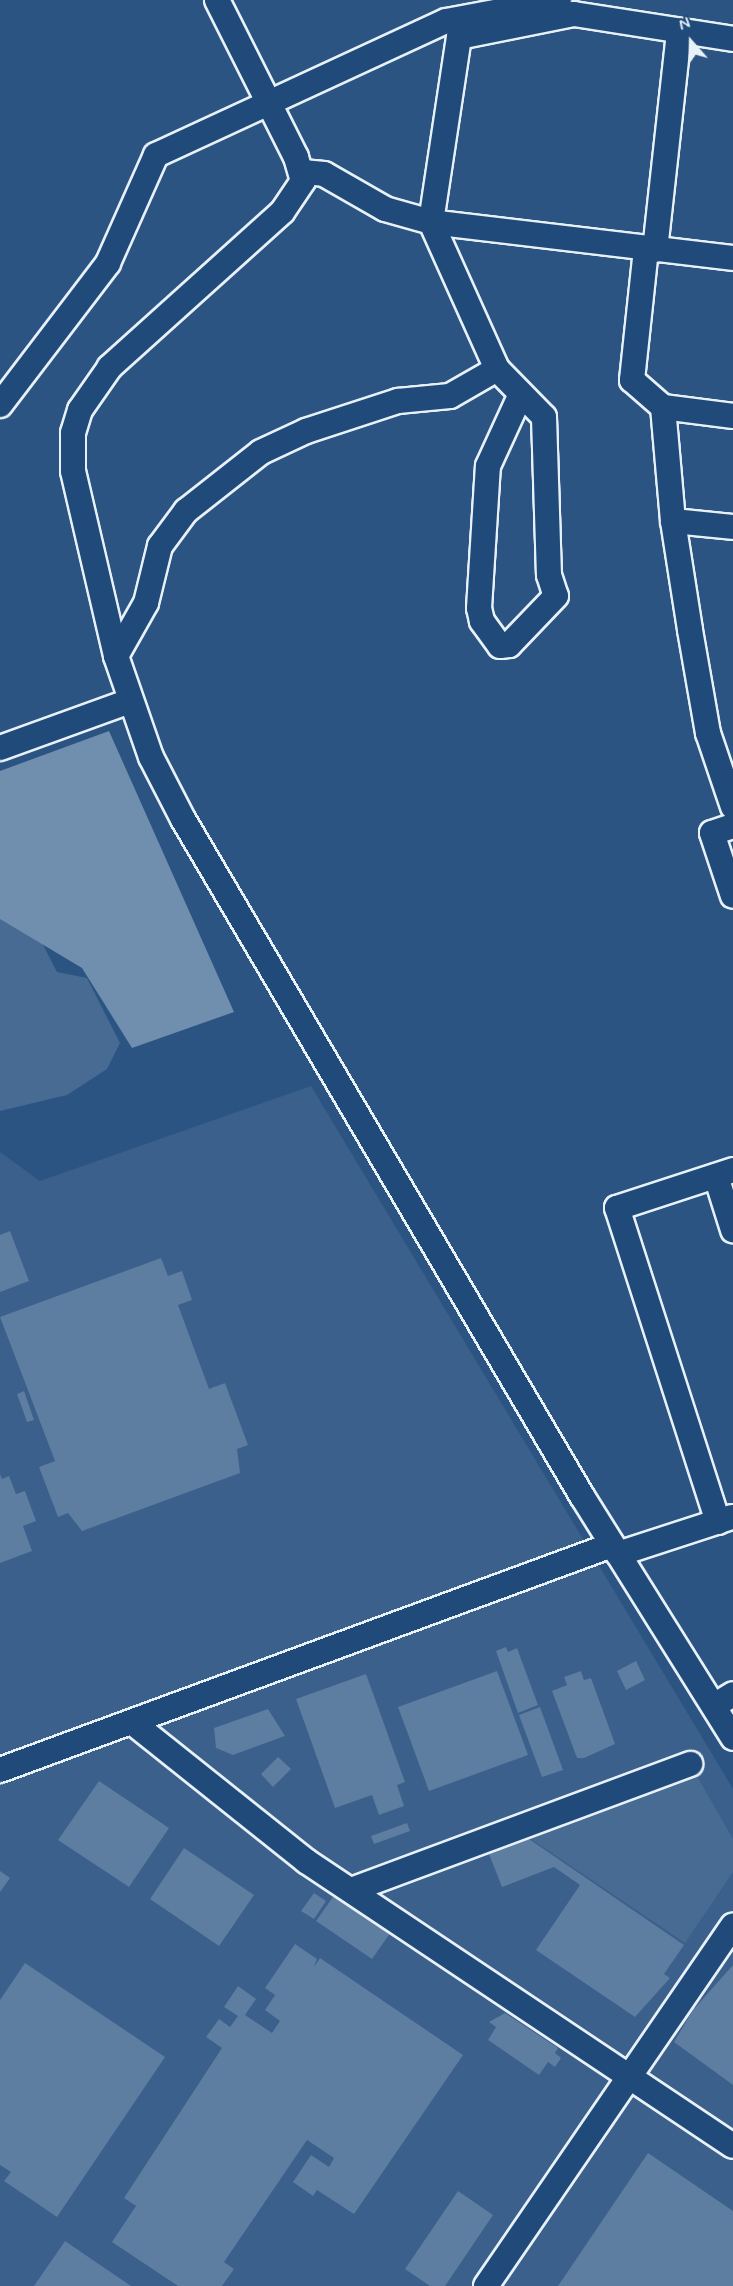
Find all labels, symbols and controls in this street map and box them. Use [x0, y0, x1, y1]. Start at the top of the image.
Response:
north arrow [661, 12, 721, 72]
text: N [676, 13, 693, 36]

